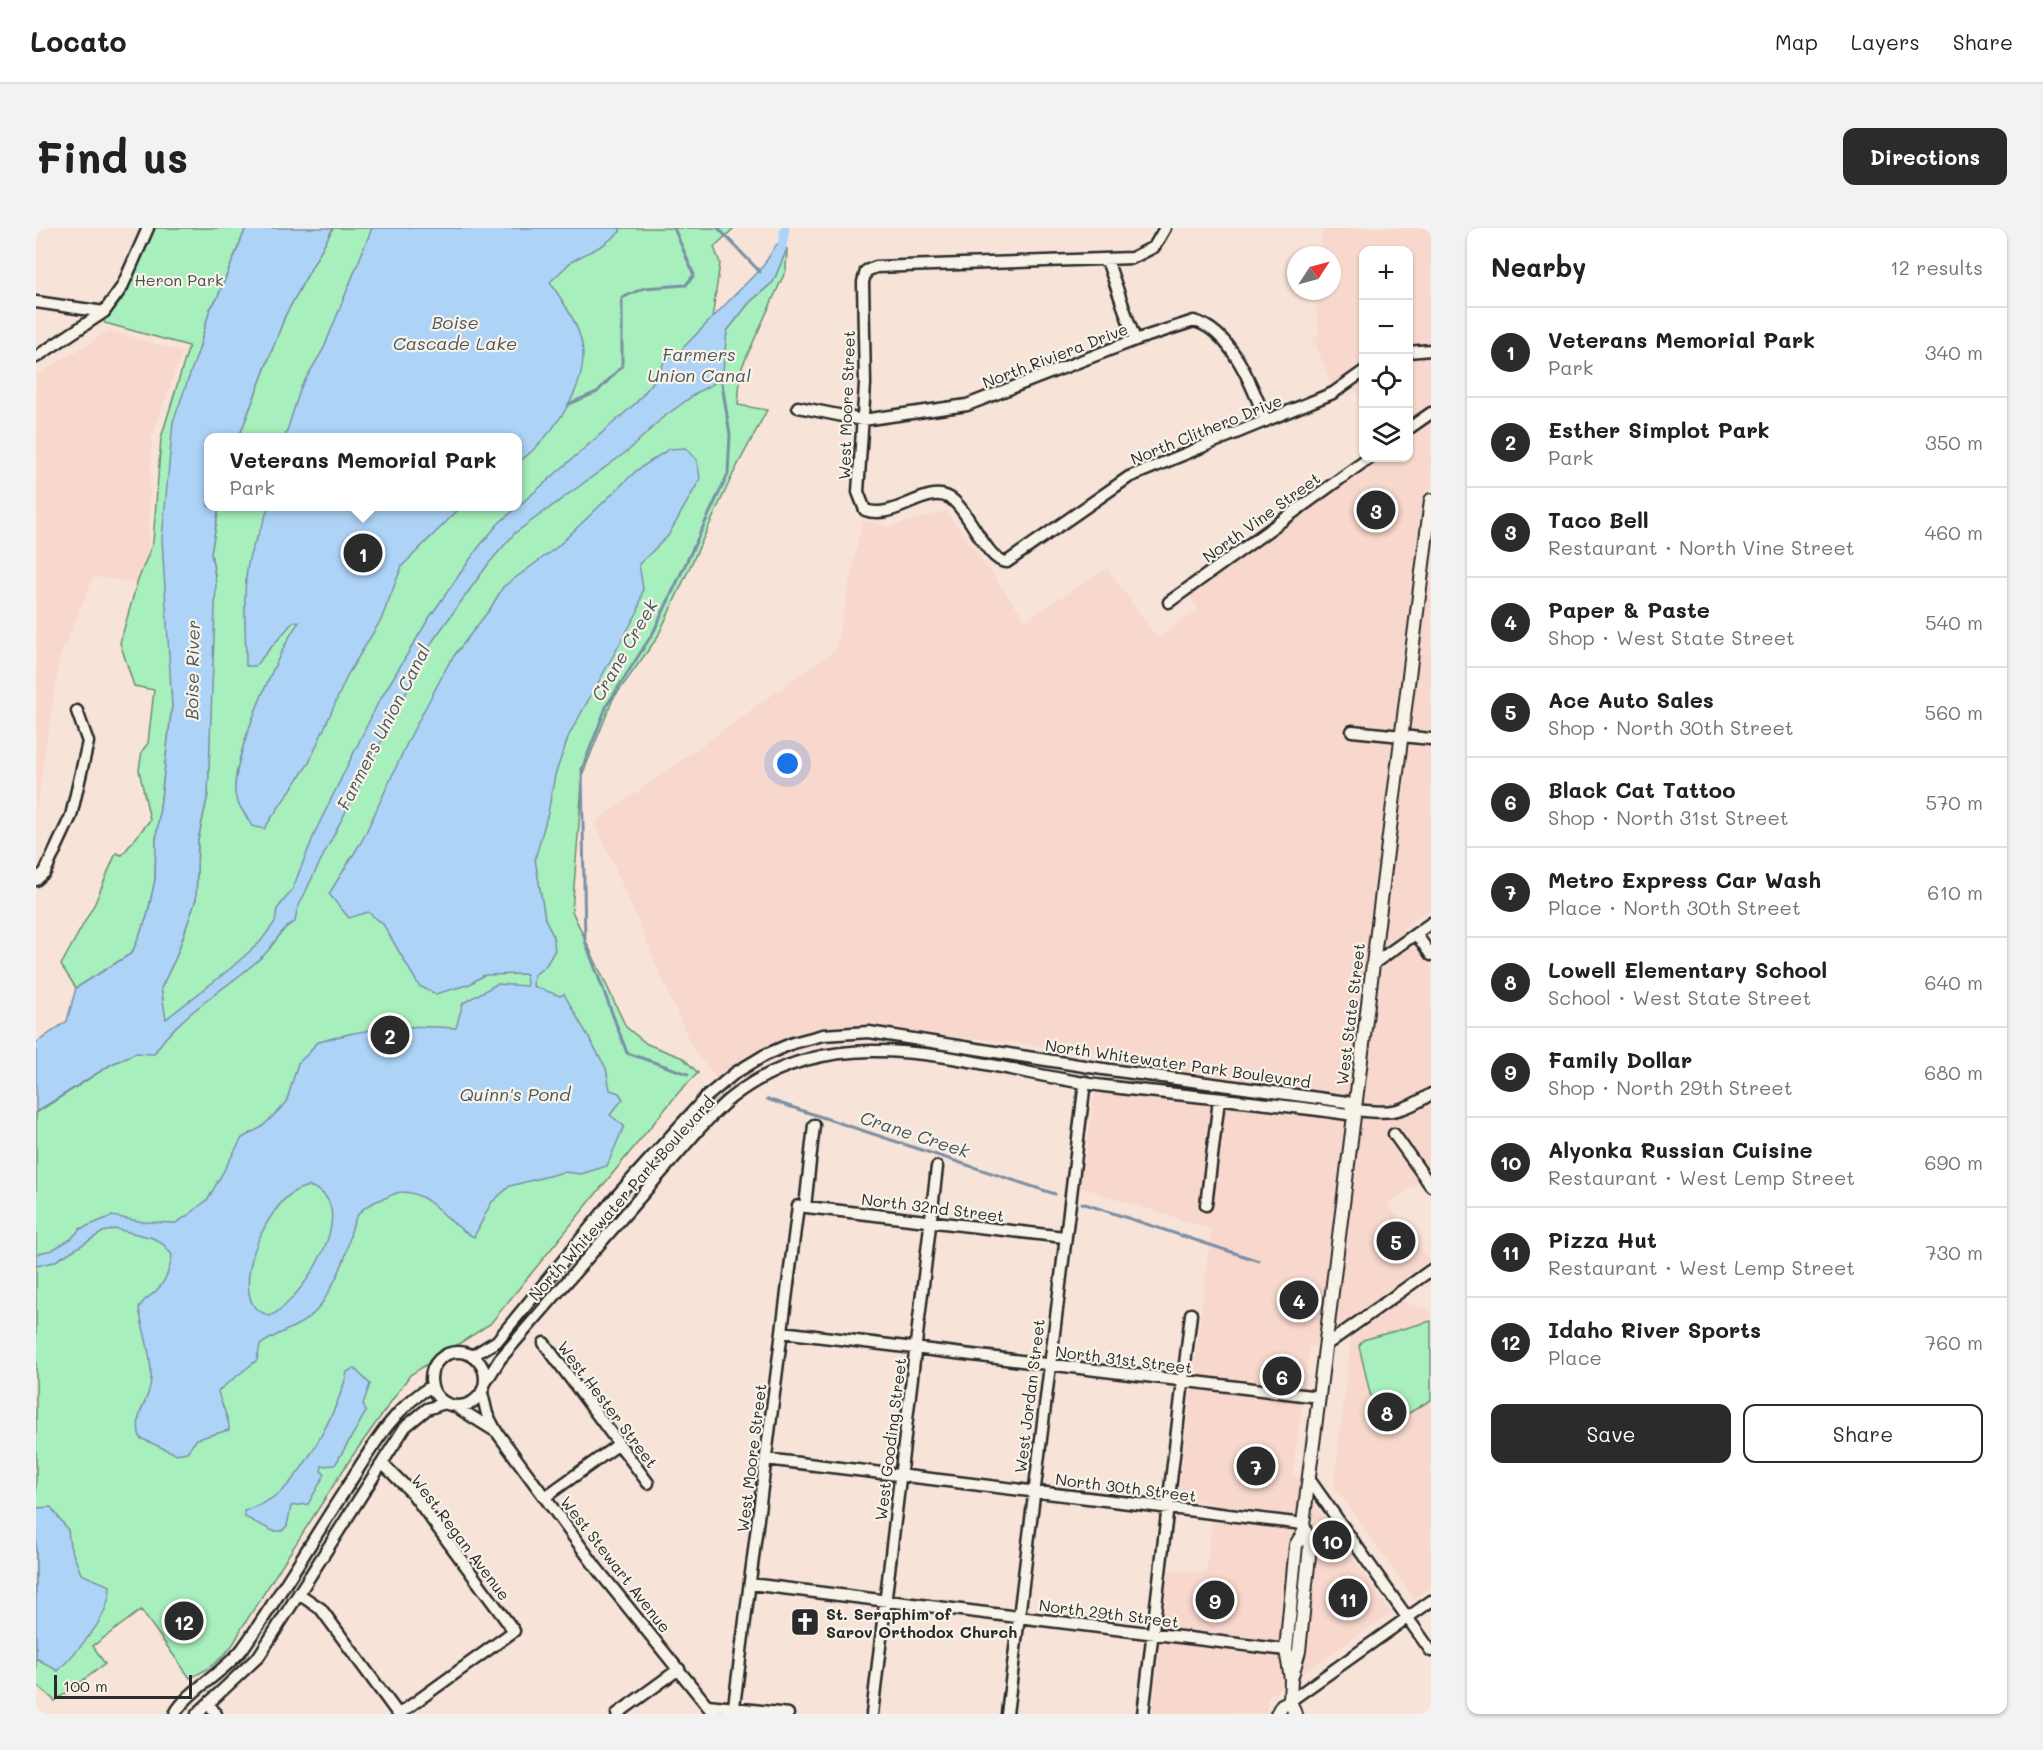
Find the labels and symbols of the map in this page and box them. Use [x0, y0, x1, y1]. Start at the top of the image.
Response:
north arrow [1287, 246, 1341, 300]
park label: Heron Park [134, 269, 224, 290]
water label: Boise Cascade Lake [393, 310, 517, 355]
street label: North Riviera Drive [979, 318, 1131, 392]
street label: West Moore Street [833, 330, 859, 480]
water label: Farmers Union Canal [647, 342, 751, 387]
street label: North Clithero Drive [1127, 389, 1285, 469]
street label: North Vine Street [1198, 467, 1324, 567]
pin: 3 [1356, 488, 1396, 532]
pin: 1 [344, 530, 382, 576]
water label: Crane Creek [585, 594, 663, 705]
water label: Boise River [179, 620, 205, 720]
water label: Farmers Union Canal [331, 640, 435, 814]
your location [773, 749, 802, 778]
street label: West State Street [1331, 942, 1369, 1086]
pin: 2 [370, 1012, 410, 1058]
street label: North Whitewater Park Boulevard [1044, 1034, 1312, 1092]
water label: Quinn's Pond [460, 1082, 572, 1106]
street label: North Whitewater Park Boulevard [524, 1091, 718, 1305]
water label: Crane Creek [857, 1105, 973, 1163]
street label: North 32nd Street [860, 1188, 1006, 1226]
pin: 5 [1376, 1218, 1416, 1264]
pin: 4 [1280, 1278, 1318, 1322]
street label: West Jordan Street [1009, 1318, 1049, 1474]
street label: West Hester Street [553, 1336, 663, 1472]
street label: North 31st Street [1054, 1340, 1194, 1378]
pin: 6 [1262, 1354, 1302, 1398]
street label: West Gooding Street [870, 1356, 910, 1522]
street label: West Moore Street [731, 1382, 771, 1534]
pin: 8 [1368, 1390, 1406, 1434]
pin: 7 [1236, 1444, 1276, 1488]
street label: North 30th Street [1054, 1468, 1198, 1506]
street label: West Regan Avenue [407, 1470, 515, 1604]
street label: West Stewart Avenue [556, 1491, 676, 1637]
pin: 10 [1312, 1518, 1352, 1562]
pin: 11 [1328, 1576, 1368, 1620]
pin: 9 [1196, 1578, 1234, 1622]
street label: North 29th Street [1038, 1594, 1180, 1632]
pin: 12 [164, 1598, 204, 1644]
place label: St. Seraphim of Sarov Orthodox Church [826, 1603, 1017, 1642]
church icon: St. Seraphim of Sarov Orthodox Church [789, 1606, 821, 1638]
scale bar [54, 1672, 192, 1700]

